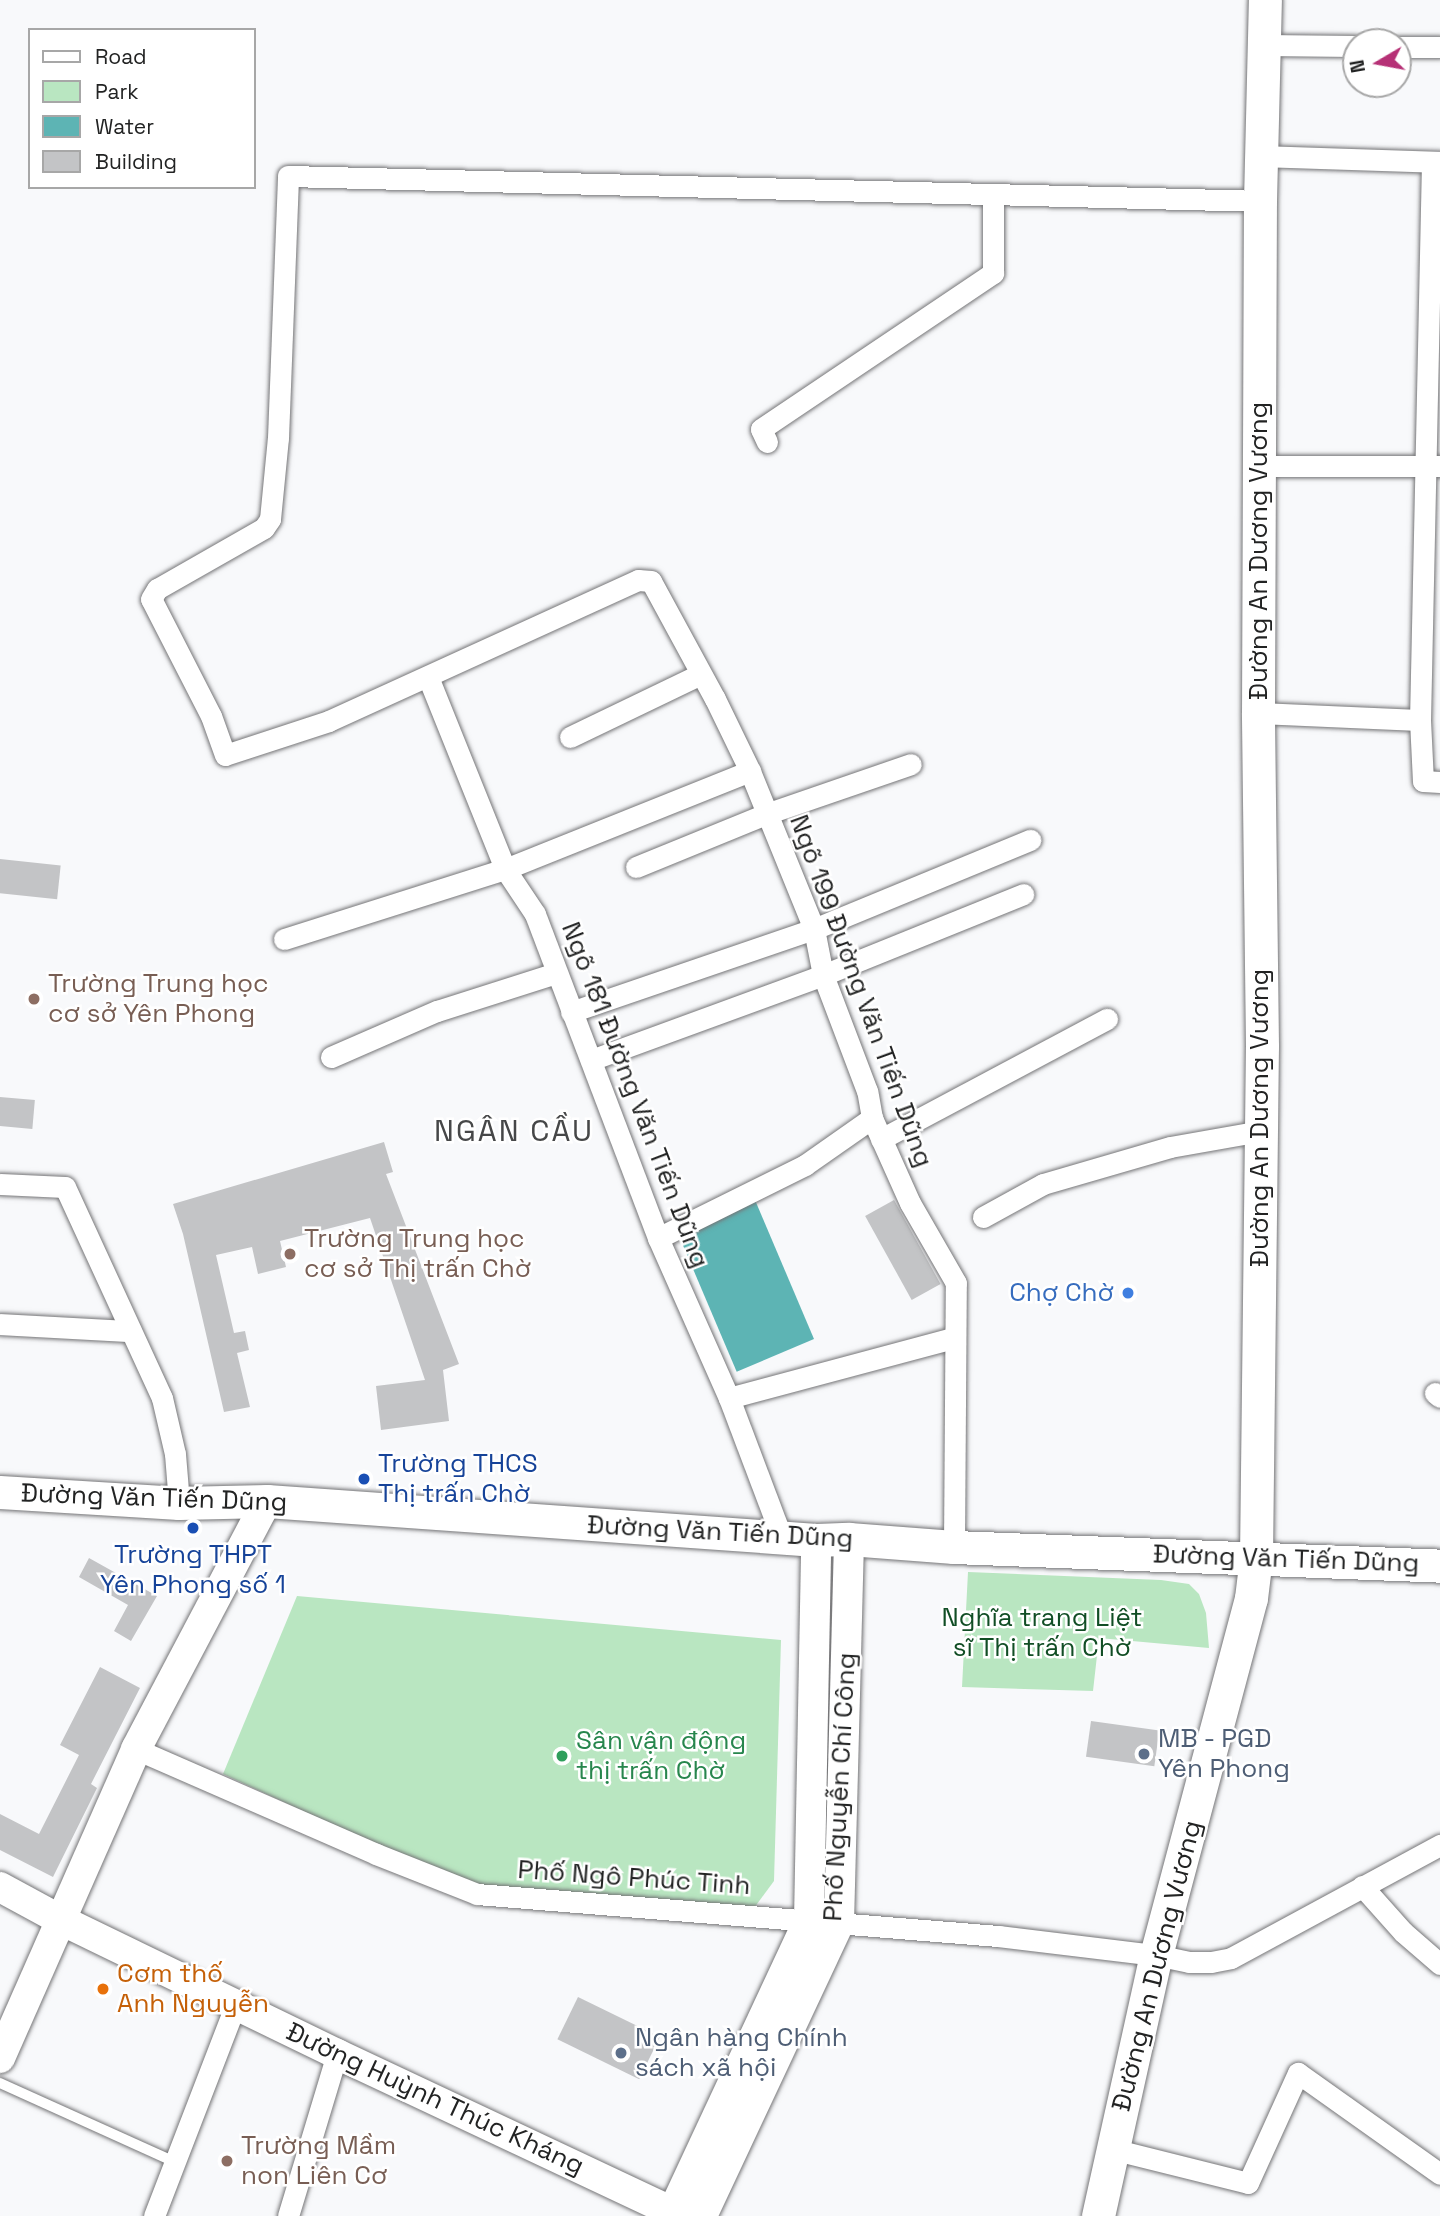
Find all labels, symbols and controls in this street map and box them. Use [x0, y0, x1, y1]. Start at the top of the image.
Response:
legend [28, 28, 256, 189]
north arrow [1342, 28, 1412, 98]
text: Road [95, 43, 147, 70]
text: N [1344, 58, 1371, 75]
text: Park [95, 78, 139, 105]
text: Water [95, 113, 154, 140]
text: Building [95, 148, 177, 175]
street label: Đường An Dương Vương [1243, 401, 1275, 701]
street label: Ngõ 199 Đường Văn Tiến Dũng [782, 810, 940, 1172]
street label: Ngõ 181 Đường Văn Tiến Dũng [554, 917, 716, 1273]
place label: Trường Trung học cơ sở Yên Phong [48, 968, 269, 1030]
street label: Đường An Dương Vương [1244, 968, 1276, 1268]
marker: Trường Trung học cơ sở Yên Phong [26, 991, 42, 1007]
district label: NGÂN CẦU [435, 1113, 593, 1149]
place label: Trường Trung học cơ sở Thị trấn Chờ [304, 1223, 532, 1284]
marker: Trường Trung học cơ sở Thị trấn Chờ [282, 1246, 298, 1262]
place label: Chợ Chờ [1009, 1277, 1114, 1309]
marker: Chợ Chờ [1120, 1285, 1136, 1301]
place label: Trường THCS Thị trấn Chờ [378, 1448, 538, 1510]
marker: Trường THCS Thị trấn Chờ [356, 1471, 372, 1487]
street label: Đường Văn Tiến Dũng [20, 1478, 288, 1518]
street label: Đường Văn Tiến Dũng [586, 1509, 854, 1555]
marker: Trường THPT Yên Phong số 1 [185, 1520, 201, 1536]
place label: Trường THPT Yên Phong số 1 [100, 1539, 286, 1600]
street label: Đường Văn Tiến Dũng [1152, 1539, 1420, 1579]
park label: Nghĩa trang Liệt sĩ Thị trấn Chờ [942, 1602, 1142, 1664]
street label: Phố Nguyễn Chí Công [817, 1652, 863, 1922]
place label: MB - PGD Yên Phong [1158, 1723, 1290, 1784]
place label: Sân vận động thị trấn Chờ [576, 1725, 746, 1786]
marker: MB - PGD Yên Phong [1136, 1746, 1152, 1762]
marker: Sân vận động thị trấn Chờ [554, 1748, 570, 1764]
street label: Đường An Dương Vương [1106, 1817, 1208, 2115]
street label: Phố Ngô Phúc Tinh [516, 1854, 752, 1902]
place label: Cơm thố Anh Nguyễn [117, 1958, 269, 2020]
marker: Cơm thố Anh Nguyễn [95, 1981, 111, 1997]
street label: Đường Huỳnh Thúc Kháng [281, 2016, 589, 2182]
place label: Ngân hàng Chính sách xã hội [635, 2022, 848, 2084]
marker: Ngân hàng Chính sách xã hội [613, 2045, 629, 2061]
place label: Trường Mầm non Liên Cơ [241, 2130, 396, 2192]
marker: Trường Mầm non Liên Cơ [219, 2153, 235, 2169]

